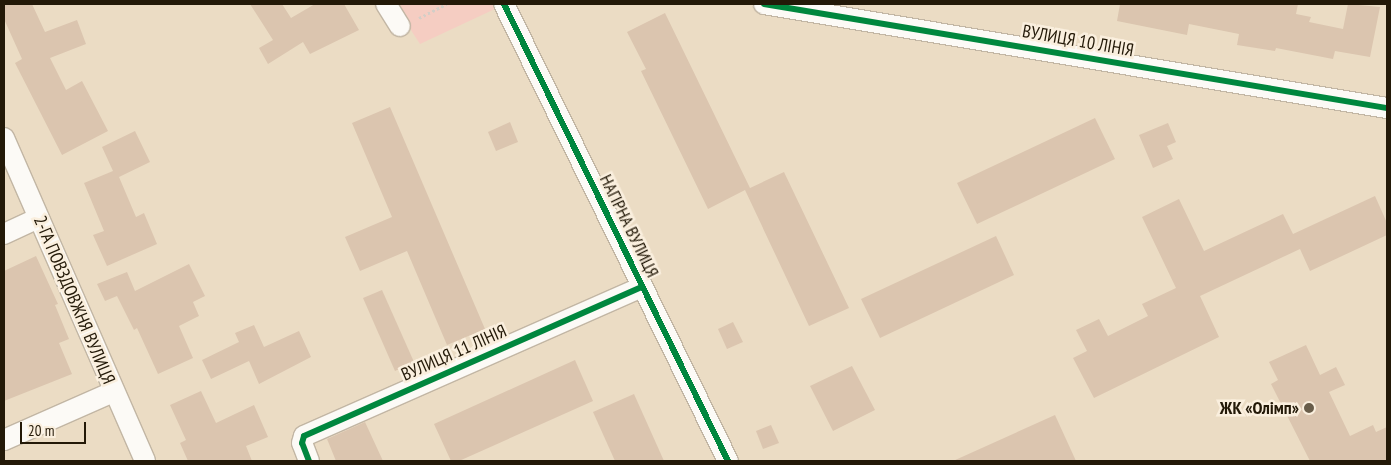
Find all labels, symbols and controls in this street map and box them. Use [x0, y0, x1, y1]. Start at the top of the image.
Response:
street label: ВУЛИЦЯ 10 ЛІНІЯ [1021, 21, 1135, 61]
street label: НАГІРНА ВУЛИЦЯ [595, 171, 663, 281]
street label: 2-ГА ПОВЗДОВЖНЯ ВУЛИЦЯ [29, 212, 119, 388]
street label: ВУЛИЦЯ 11 ЛІНІЯ [398, 320, 510, 386]
place label: ЖК «Олімп» [1220, 397, 1299, 419]
marker: ЖК «Олімп» [1303, 402, 1315, 414]
scale bar [22, 412, 89, 444]
text: 20 m [28, 421, 54, 440]

